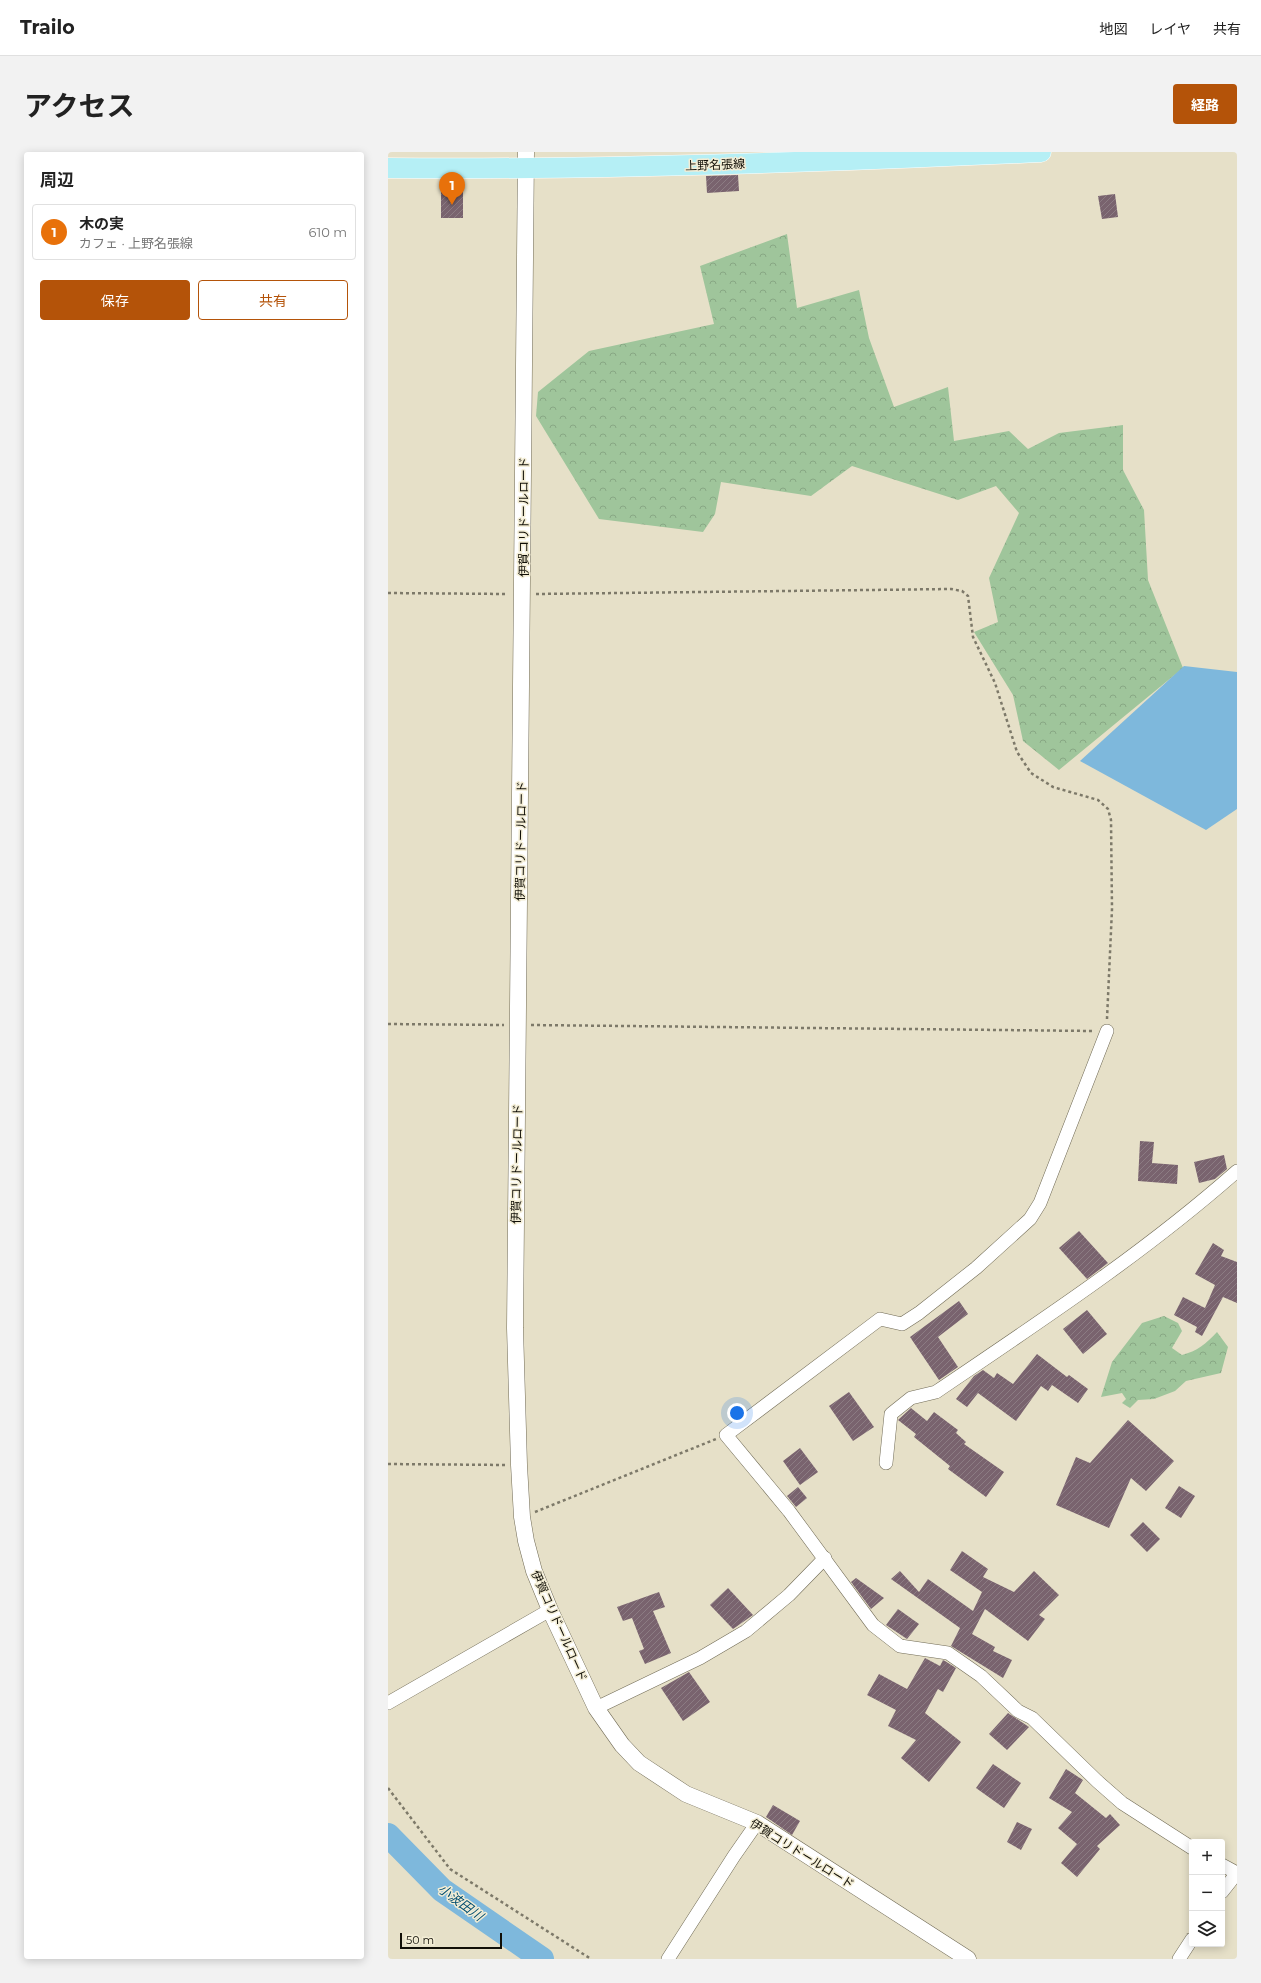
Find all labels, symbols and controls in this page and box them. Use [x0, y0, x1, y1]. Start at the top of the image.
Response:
text: Trailo [20, 16, 75, 39]
text: 地図 [1099, 20, 1127, 38]
text: レイヤ [1149, 20, 1191, 38]
text: 共有 [1213, 20, 1241, 38]
button: 経路 [1173, 84, 1237, 124]
text: アクセス [24, 89, 135, 123]
street label: 上野名張線 [685, 156, 745, 173]
text: 周辺 [40, 170, 74, 190]
pin: 1 [439, 172, 465, 205]
text: 木の実 [79, 214, 124, 233]
text: 1 [51, 224, 57, 240]
text: 610 m [309, 224, 347, 240]
text: カフェ · 上野名張線 [79, 235, 193, 251]
button: 保存 [40, 280, 190, 320]
button: 共有 [198, 280, 348, 320]
street label: 伊賀コリドールロード [516, 457, 531, 577]
street label: 伊賀コリドールロード [512, 781, 529, 901]
street label: 伊賀コリドールロード [508, 1104, 525, 1224]
your location [727, 1403, 747, 1423]
street label: 伊賀コリドールロード [528, 1568, 591, 1684]
street label: 伊賀コリドールロード [747, 1815, 857, 1892]
map controls [1189, 1839, 1225, 1947]
button: + [1189, 1839, 1225, 1875]
button: − [1189, 1875, 1225, 1911]
water label: 小波田川 [435, 1880, 488, 1925]
button: layers [1189, 1911, 1225, 1947]
scale bar [400, 1931, 502, 1950]
text: 50 m [406, 1933, 434, 1947]

